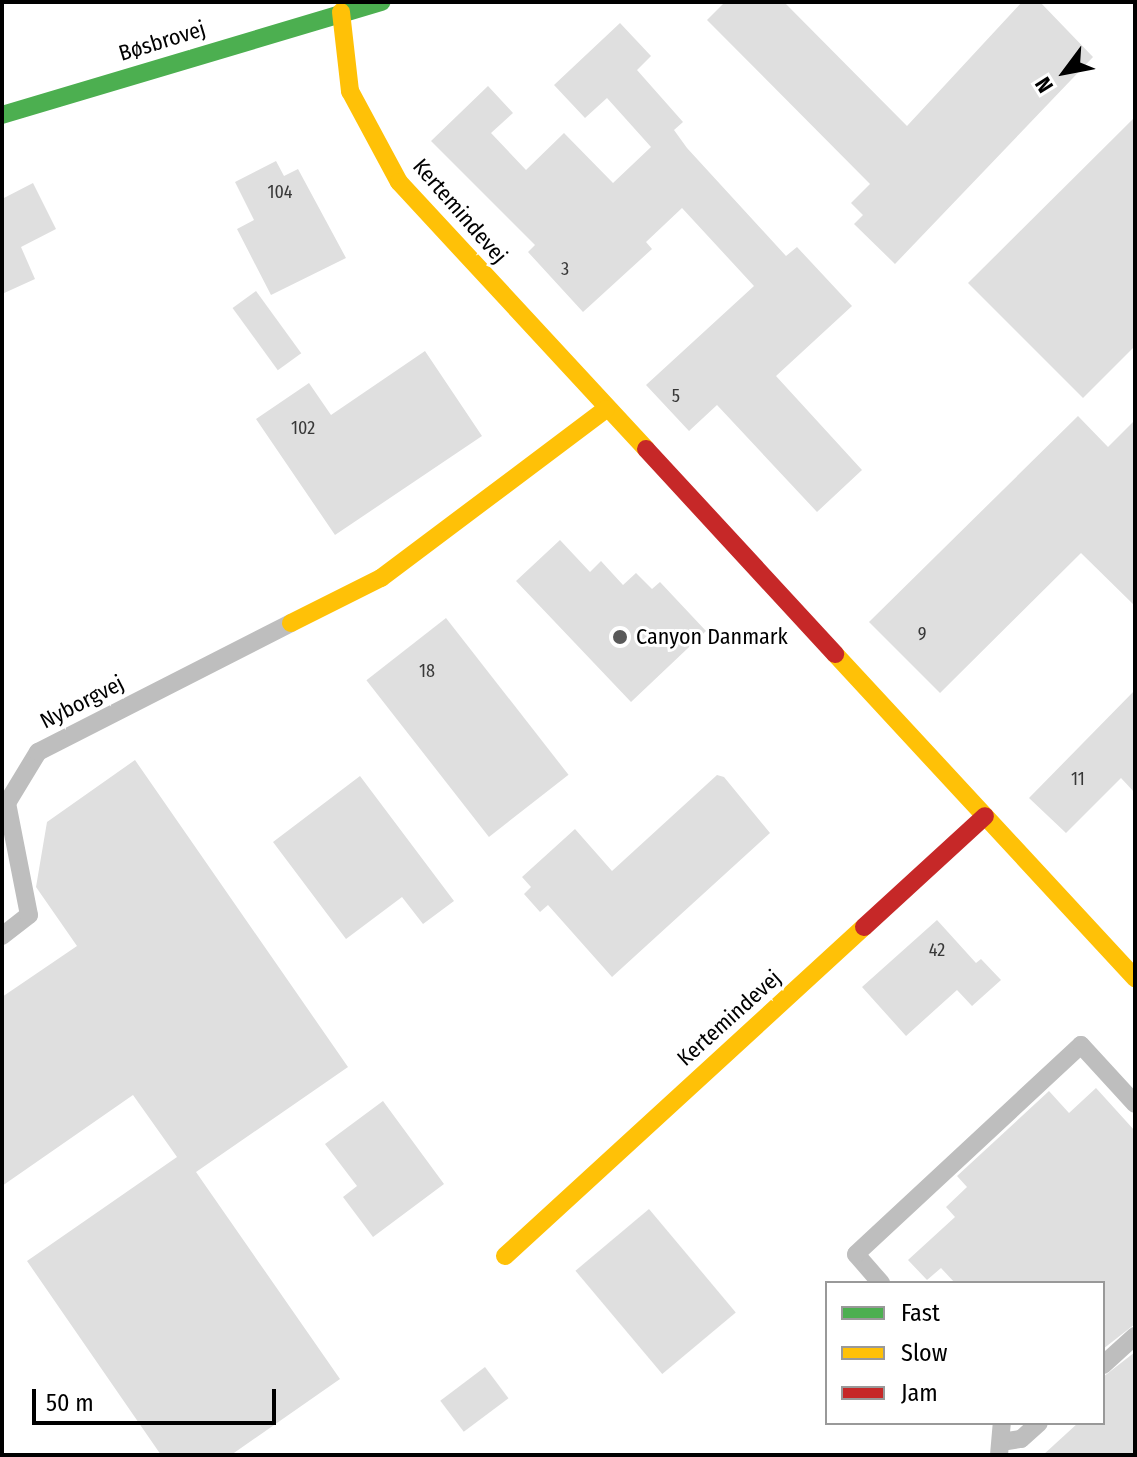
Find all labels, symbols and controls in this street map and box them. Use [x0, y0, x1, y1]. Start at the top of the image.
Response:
street label: Bøsbrovej [115, 15, 209, 67]
north arrow [1025, 32, 1105, 112]
text: N [1029, 72, 1059, 98]
street label: Kertemindevej [407, 153, 513, 269]
house number: 104 [267, 181, 293, 203]
house number: 3 [561, 258, 569, 280]
house number: 5 [672, 385, 680, 407]
house number: 102 [291, 417, 315, 439]
house number: 9 [918, 623, 926, 645]
place label: Canyon Danmark [636, 624, 788, 650]
marker: Canyon Danmark [611, 628, 629, 646]
house number: 18 [419, 660, 435, 682]
street label: Nyborgvej [36, 670, 128, 734]
house number: 11 [1071, 768, 1085, 790]
house number: 42 [929, 939, 945, 961]
street label: Kertemindevej [672, 965, 786, 1071]
legend [825, 1281, 1105, 1425]
text: Fast [901, 1299, 940, 1327]
text: Slow [901, 1339, 947, 1367]
scale bar [36, 1373, 280, 1423]
text: Jam [901, 1379, 938, 1407]
text: 50 m [46, 1389, 94, 1417]

